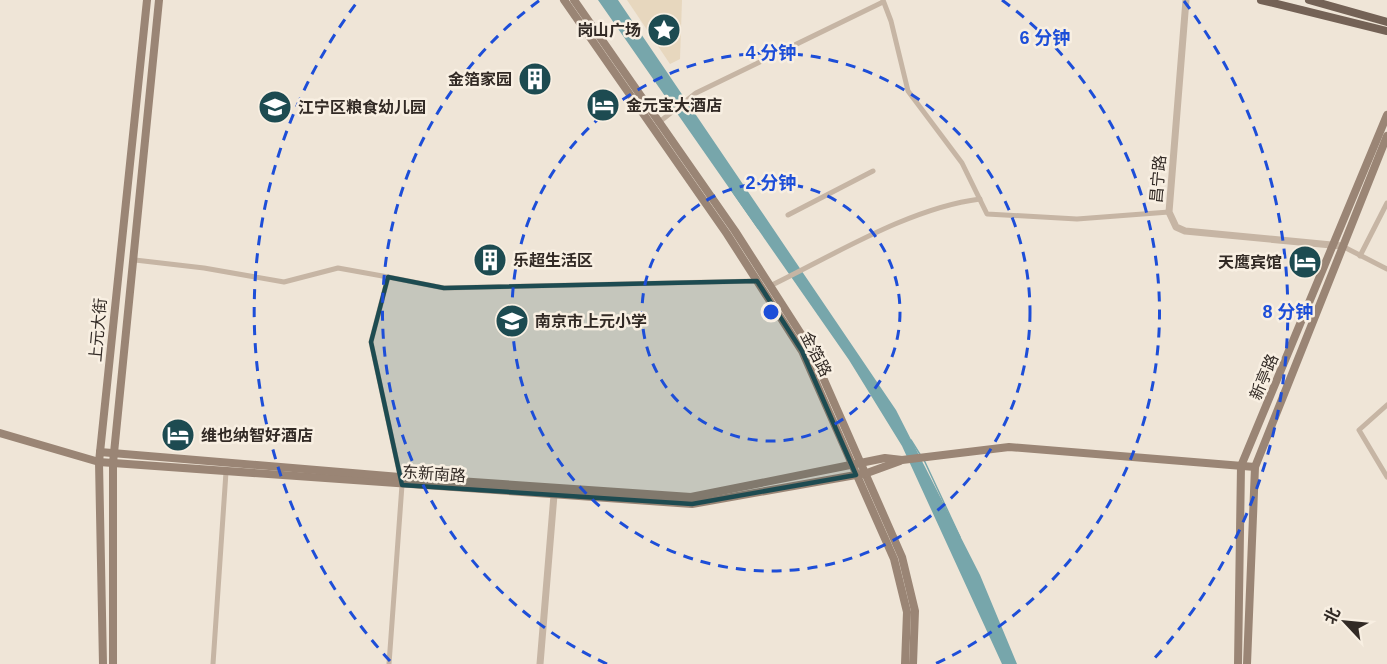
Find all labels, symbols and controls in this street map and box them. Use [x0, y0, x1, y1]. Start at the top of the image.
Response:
place icon: 岗山广场 [646, 12, 682, 48]
place label: 岗山广场 [577, 22, 641, 39]
text: 6 分钟 [1019, 28, 1071, 48]
text: 4 分钟 [745, 43, 797, 63]
building icon: 金箔家园 [517, 61, 553, 97]
place label: 金箔家园 [448, 71, 512, 88]
hotel icon: 金元宝大酒店 [585, 87, 621, 123]
school or university icon: 江宁区粮食幼儿园 [257, 89, 293, 125]
place label: 金元宝大酒店 [626, 97, 722, 114]
place label: 江宁区粮食幼儿园 [298, 98, 426, 116]
street label: 昌宁路 [1147, 154, 1169, 204]
text: 2 分钟 [745, 173, 797, 193]
building icon: 乐超生活区 [472, 242, 508, 278]
hotel icon: 天鹰宾馆 [1287, 244, 1323, 280]
place label: 乐超生活区 [513, 252, 593, 269]
place label: 天鹰宾馆 [1218, 253, 1282, 271]
street label: 上元大街 [87, 297, 109, 363]
centre of rings [761, 302, 781, 322]
text: 8 分钟 [1262, 302, 1314, 322]
school or university icon: 南京市上元小学 [494, 303, 530, 339]
place label: 南京市上元小学 [535, 313, 647, 330]
street label: 金箔路 [798, 329, 834, 379]
street label: 新亭路 [1247, 352, 1281, 402]
hotel icon: 维也纳智好酒店 [160, 417, 196, 453]
place label: 维也纳智好酒店 [201, 426, 313, 444]
street label: 东新南路 [401, 463, 467, 485]
north arrow [1315, 592, 1375, 652]
text: 北 [1321, 605, 1343, 627]

